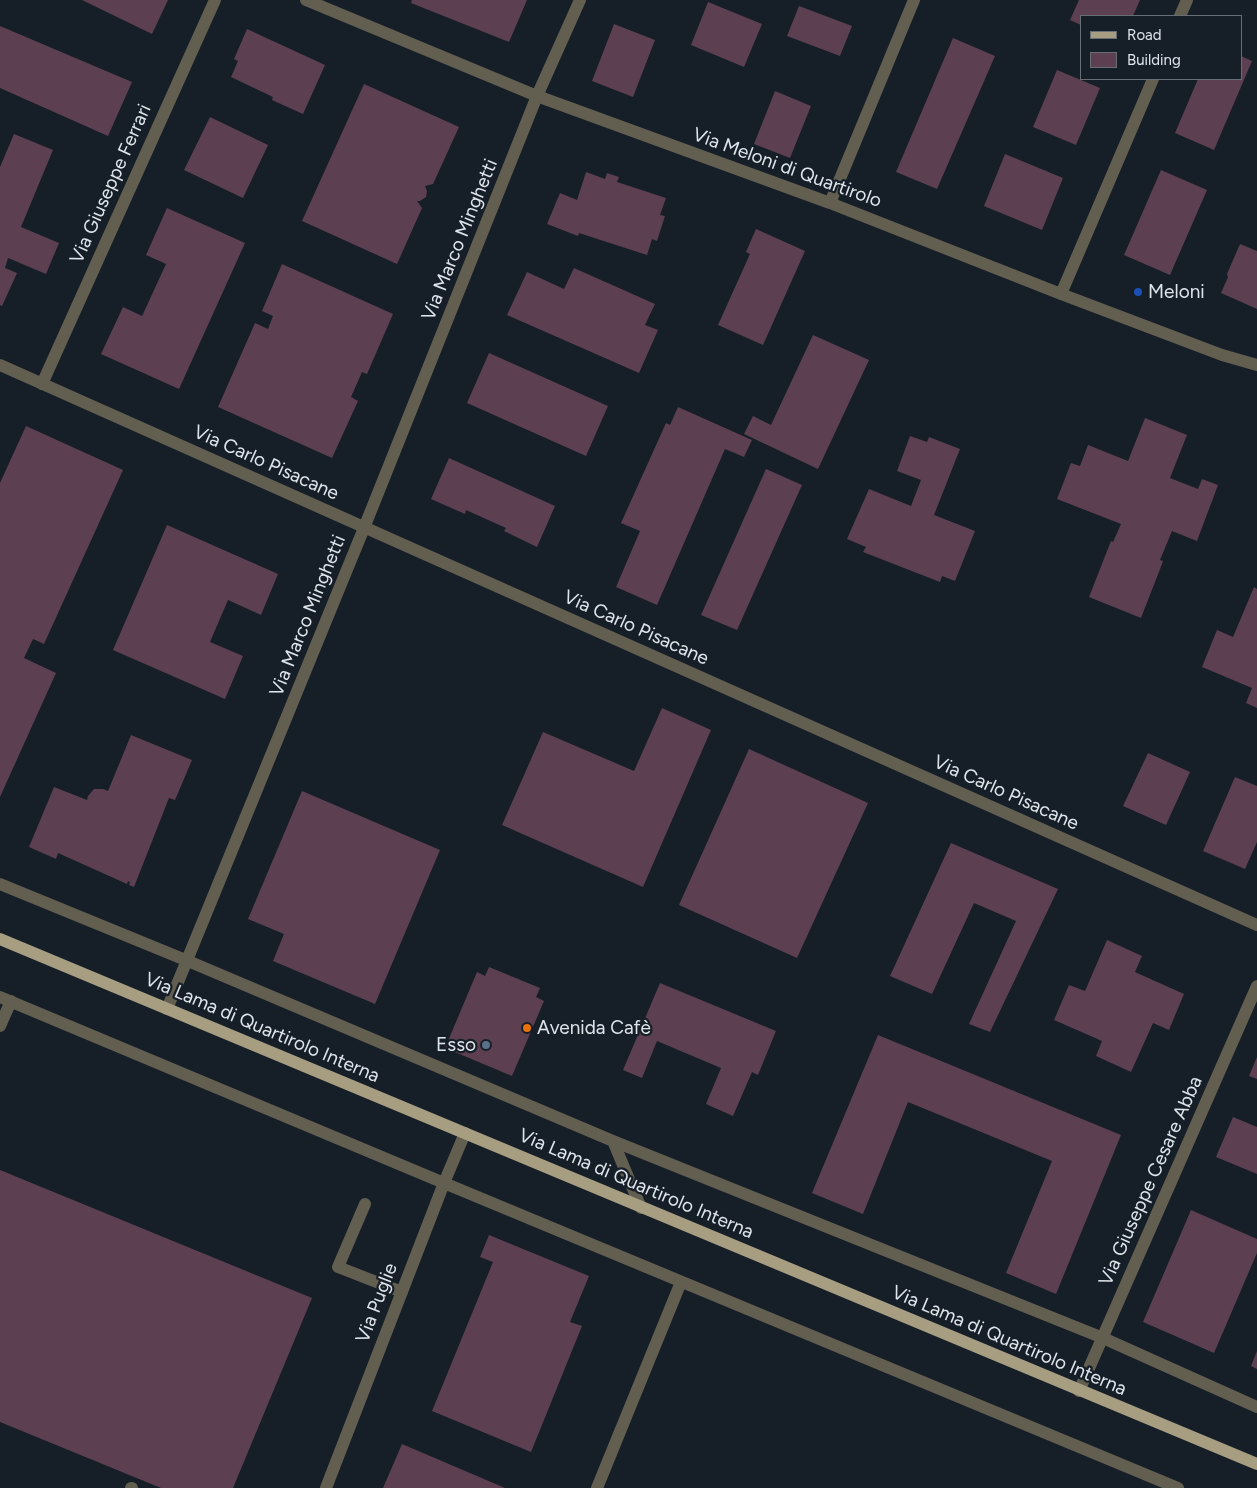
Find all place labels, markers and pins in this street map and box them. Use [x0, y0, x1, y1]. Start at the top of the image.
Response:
place label: Meloni [1148, 281, 1205, 303]
marker: Meloni [1132, 286, 1144, 298]
place label: Avenida Cafè [537, 1017, 651, 1039]
marker: Avenida Cafè [521, 1022, 533, 1034]
place label: Esso [436, 1034, 476, 1056]
marker: Esso [480, 1039, 492, 1051]

